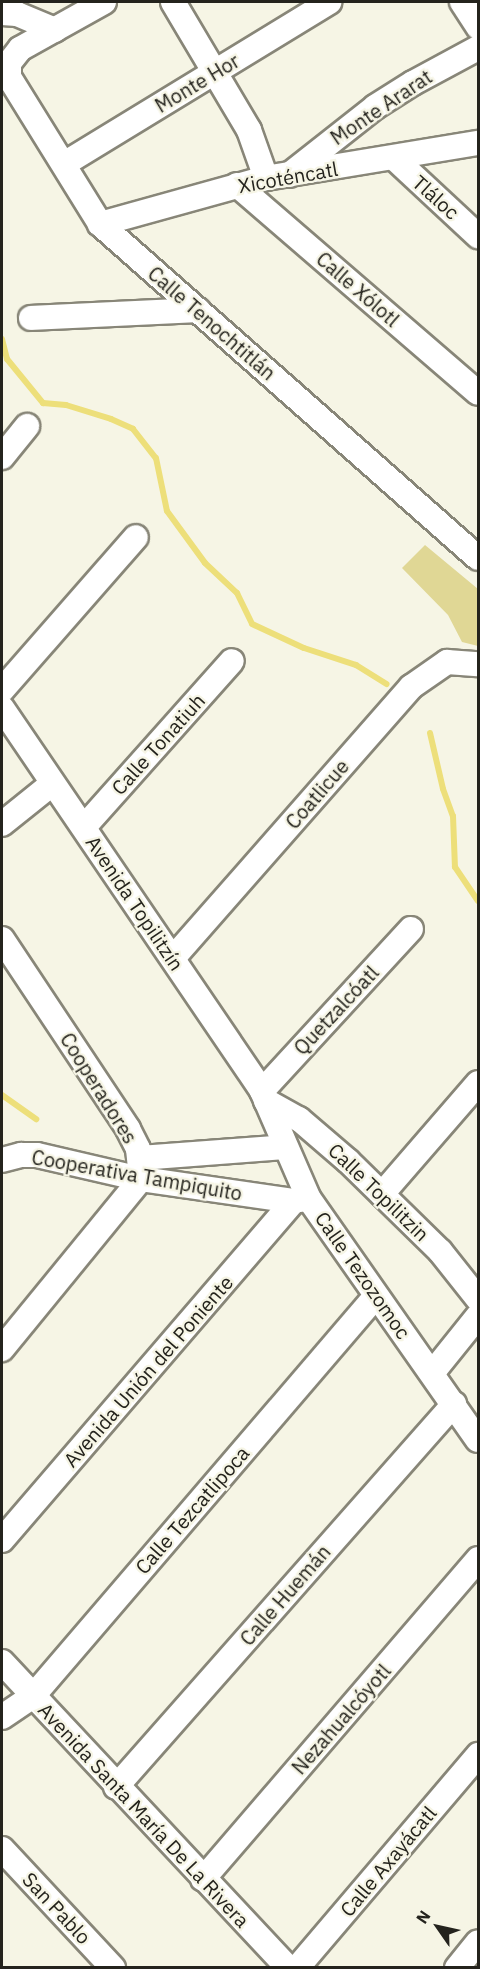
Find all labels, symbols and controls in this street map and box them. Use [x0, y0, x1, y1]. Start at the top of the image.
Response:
street label: Monte Hor [150, 48, 244, 118]
street label: Monte Ararat [326, 64, 436, 150]
street label: Xicoténcatl [236, 156, 340, 198]
street label: Tláloc [408, 170, 464, 224]
street label: Calle Xólotl [312, 247, 404, 331]
street label: Calle Tenochtitlán [143, 261, 281, 385]
street label: Calle Tonatiuh [106, 689, 210, 799]
street label: Coatlicue [280, 754, 354, 834]
street label: Avenida Topilitzín [81, 831, 189, 975]
street label: Quetzalcóatl [289, 960, 383, 1060]
street label: Cooperadores [55, 1028, 143, 1148]
street label: Calle Topilitzin [324, 1138, 434, 1246]
street label: Cooperativa Tampiquito [30, 1145, 244, 1205]
street label: Calle Tezozomoc [310, 1207, 416, 1343]
street label: Avenida Unión del Poniente [58, 1270, 238, 1472]
street label: Calle Tezcatlipoca [130, 1441, 254, 1579]
street label: Calle Huemán [235, 1540, 335, 1650]
street label: Nezahualcóyotl [287, 1659, 395, 1779]
street label: Avenida Santa María De La Rivera [34, 1698, 254, 1932]
street label: Calle Axayácatl [335, 1801, 441, 1921]
street label: San Pablo [18, 1867, 96, 1949]
north arrow [408, 1897, 468, 1957]
text: N [412, 1907, 435, 1927]

